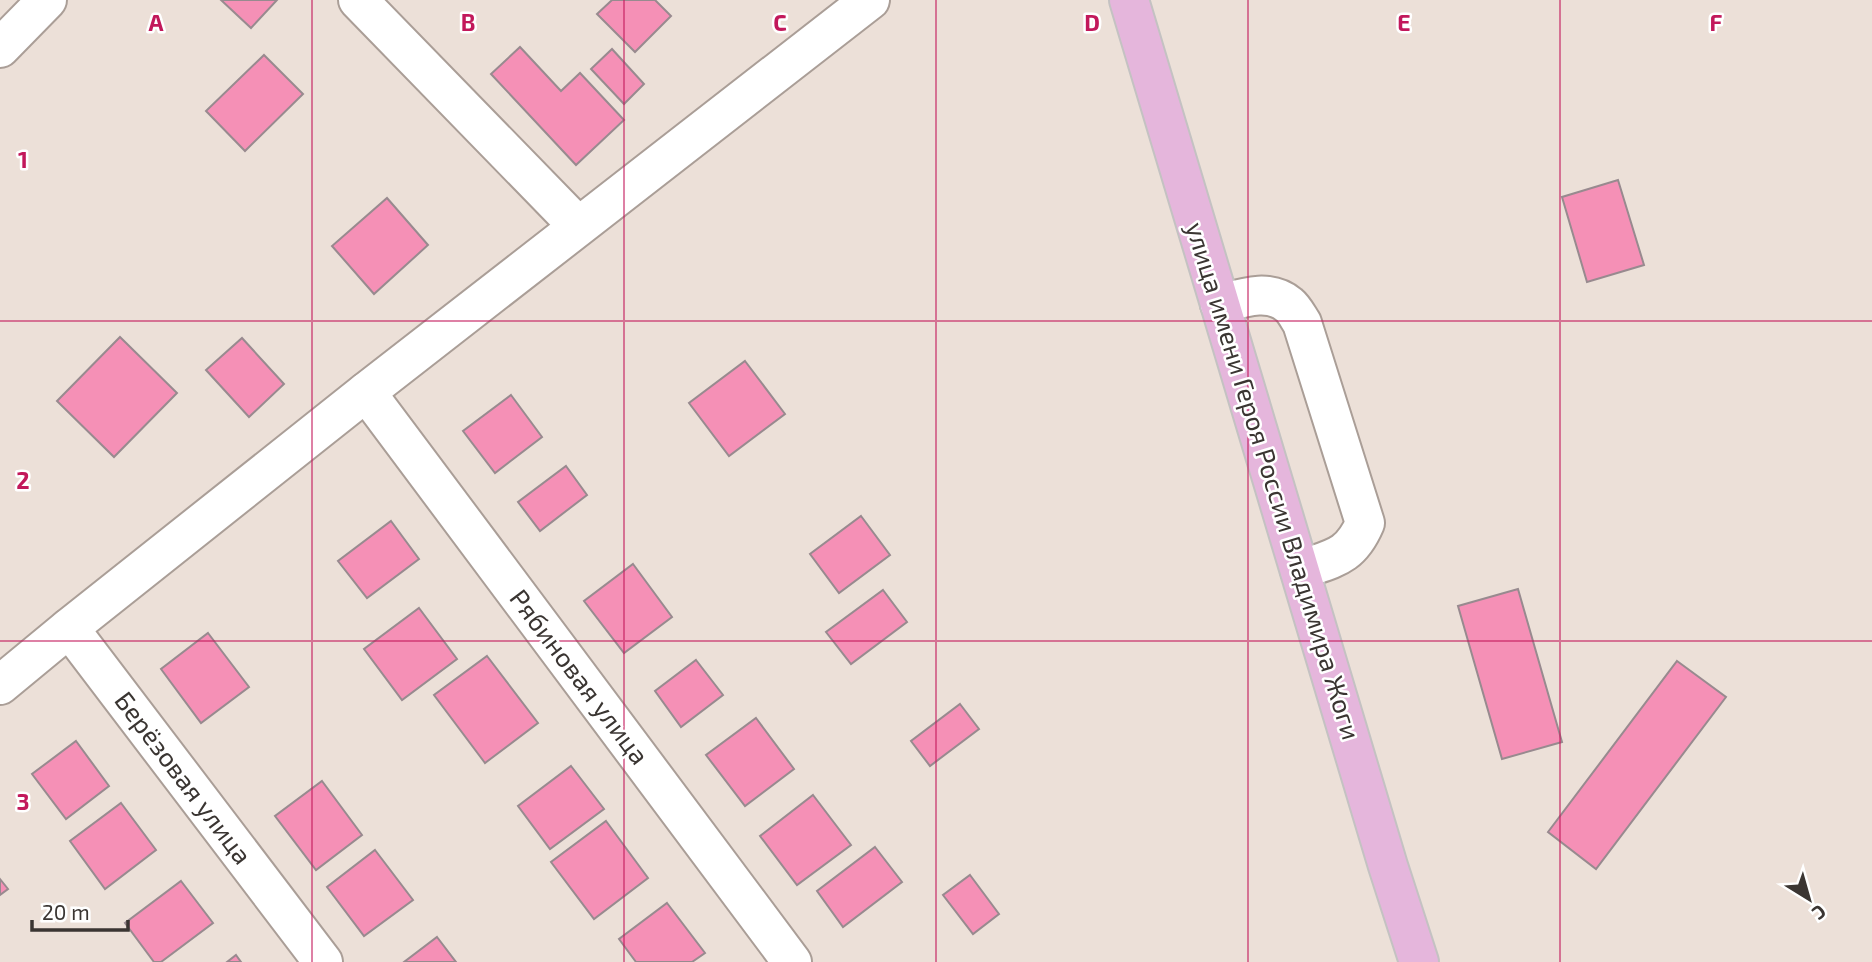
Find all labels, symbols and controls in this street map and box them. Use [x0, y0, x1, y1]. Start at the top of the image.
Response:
text: A [148, 8, 164, 36]
text: B [461, 8, 475, 36]
text: C [773, 8, 787, 36]
text: D [1084, 8, 1100, 36]
text: E [1397, 8, 1411, 36]
text: F [1710, 8, 1723, 36]
text: 1 [18, 145, 28, 173]
street label: улица имени Героя России Владимира Жоги [1180, 218, 1368, 743]
text: 2 [16, 466, 30, 494]
street label: Рябиновая улица [504, 583, 656, 770]
street label: Берёзовая улица [108, 685, 259, 870]
text: 3 [16, 787, 30, 815]
north arrow [1774, 864, 1844, 934]
scale bar [32, 888, 128, 932]
text: 20 m [42, 899, 90, 924]
text: С [1808, 900, 1831, 926]

